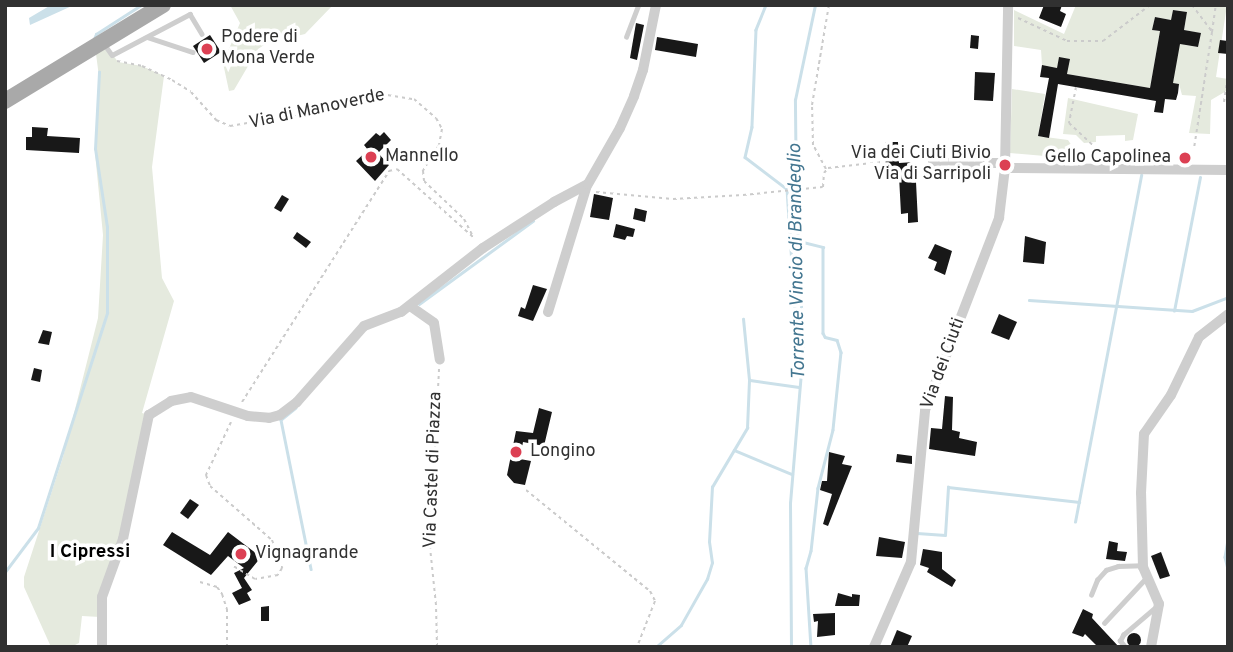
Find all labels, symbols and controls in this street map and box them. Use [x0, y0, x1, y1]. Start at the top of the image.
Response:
place label: Podere di Mona Verde [221, 28, 316, 70]
marker: Podere di Mona Verde [199, 41, 215, 57]
street label: Via di Manoverde [247, 85, 387, 135]
water label: Torrente Vincio di Brandeglio [785, 143, 811, 381]
place label: Via dei Ciuti Bivio Via di Sarripoli [851, 144, 991, 186]
place label: Mannello [385, 146, 459, 168]
place label: Gello Capolinea [1045, 147, 1171, 169]
marker: Mannello [363, 149, 379, 165]
marker: Gello Capolinea [1177, 150, 1193, 166]
marker: Via dei Ciuti Bivio Via di Sarripoli [997, 157, 1013, 173]
street label: Via dei Ciuti [917, 315, 971, 413]
street label: Via Castel di Piazza [420, 391, 448, 549]
place label: Longino [530, 441, 596, 463]
marker: Longino [508, 444, 524, 460]
district label: I Cipressi [50, 542, 130, 564]
place label: Vignagrande [255, 543, 358, 565]
marker: Vignagrande [233, 546, 249, 562]

